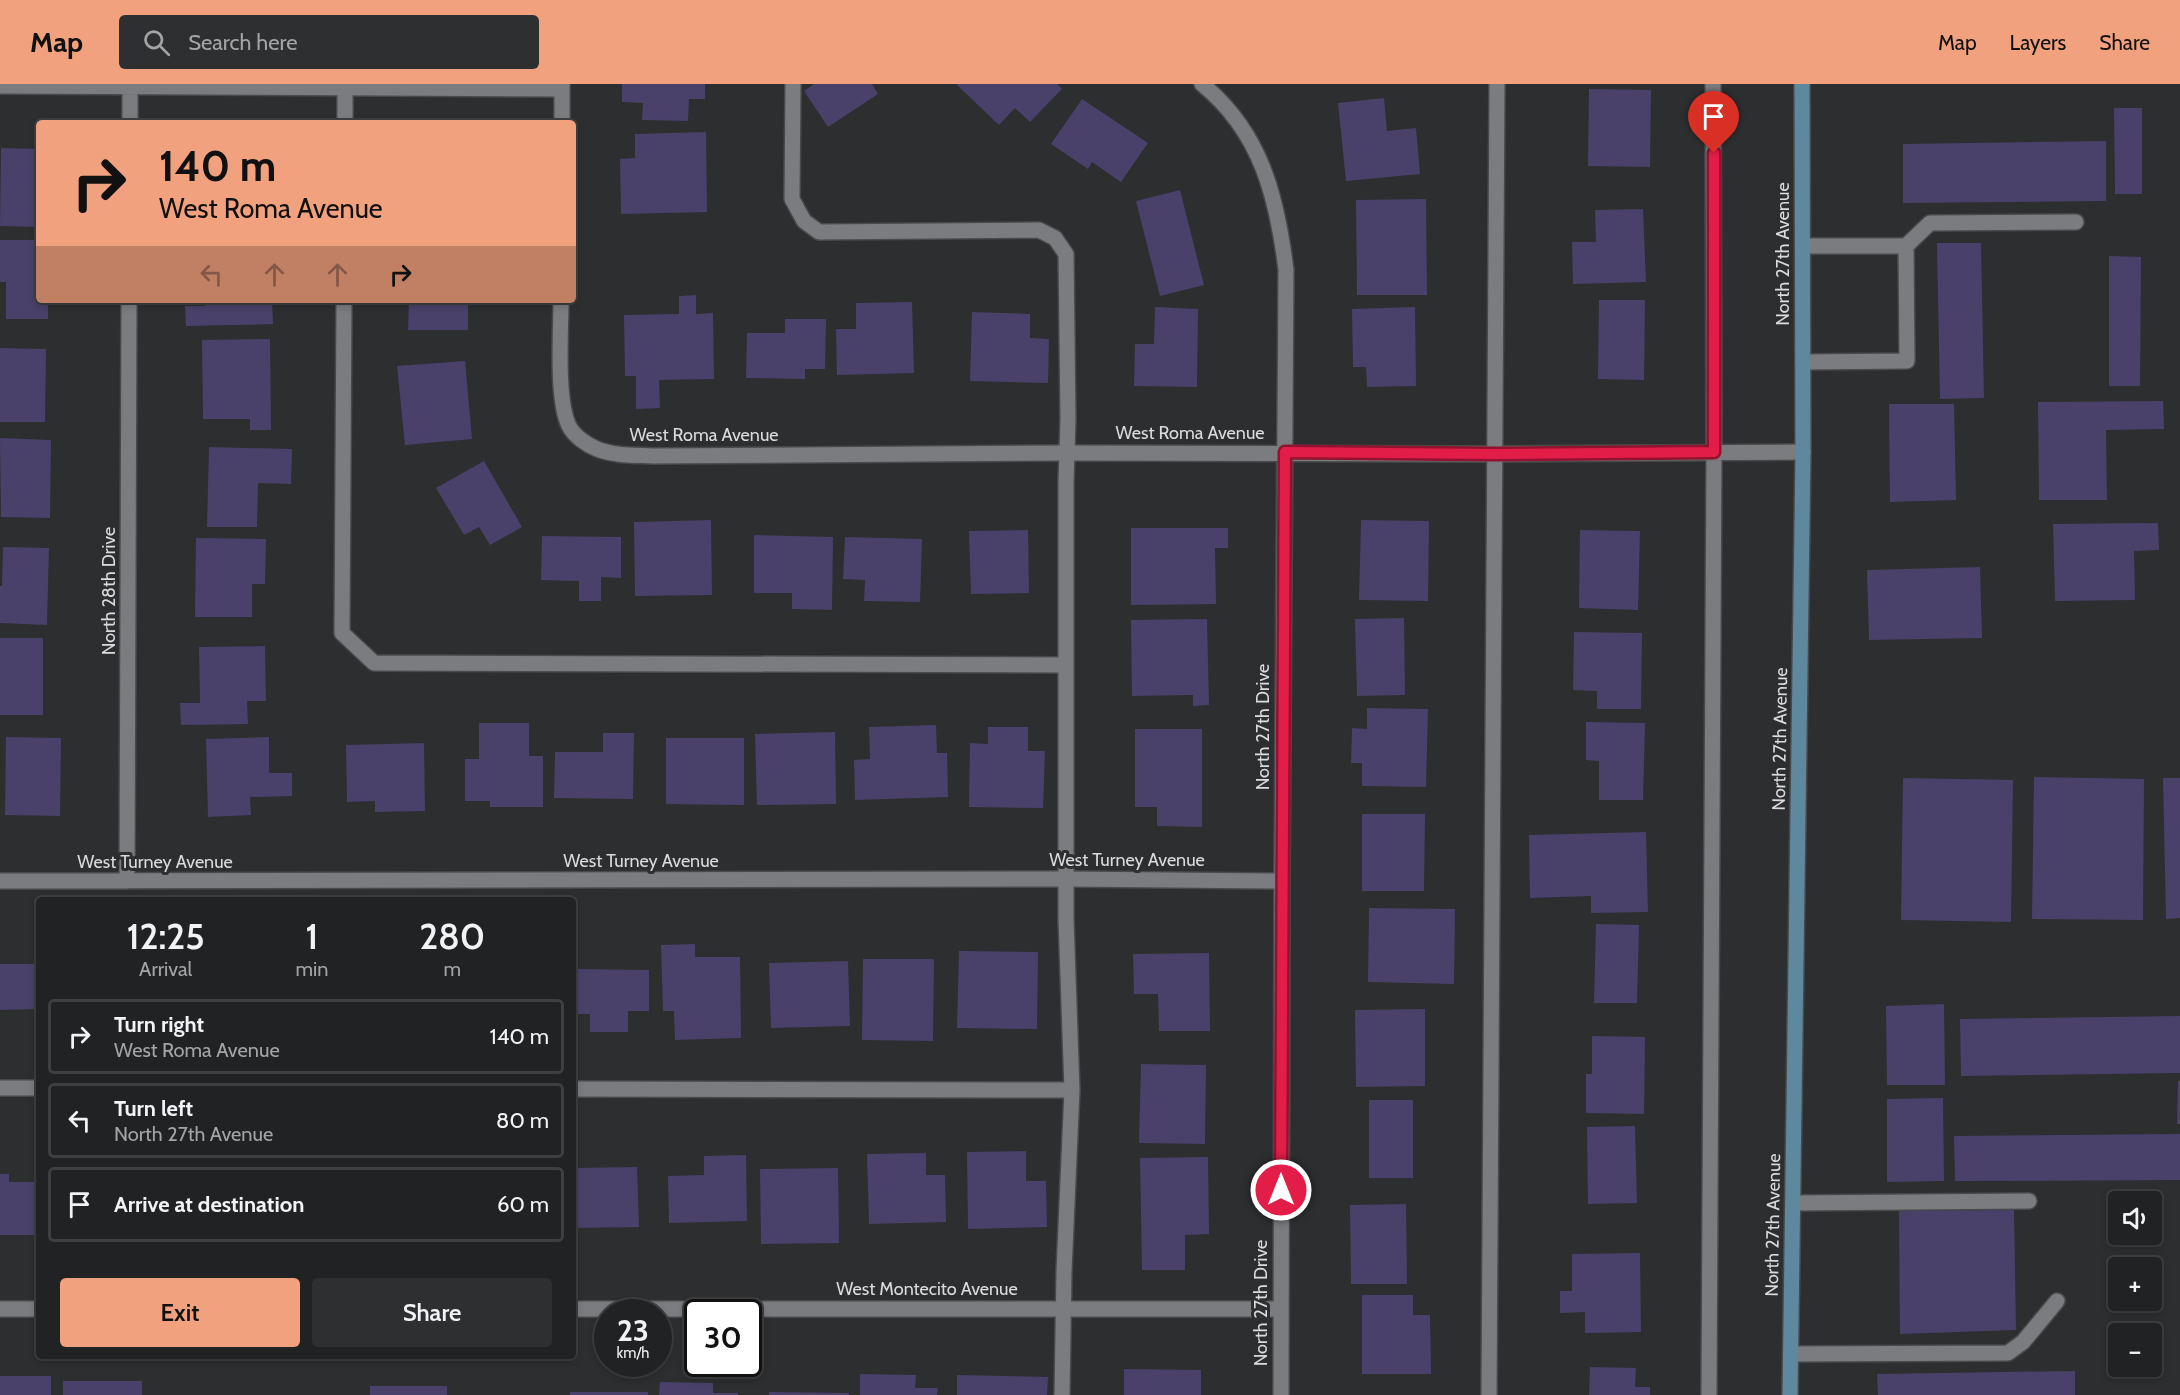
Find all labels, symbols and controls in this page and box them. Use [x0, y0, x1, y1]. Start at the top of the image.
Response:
search box [119, 15, 539, 69]
text: Map [30, 25, 83, 59]
icon: search [140, 26, 173, 59]
text: Search here [188, 29, 297, 56]
text: Map [1938, 30, 1977, 55]
text: Layers [2010, 30, 2066, 55]
text: Share [2099, 30, 2150, 55]
pin [1688, 91, 1739, 153]
icon: arrive [1697, 100, 1730, 133]
text: 140 m [159, 140, 276, 192]
icon: right [60, 144, 138, 222]
street label: North 27th Avenue [1772, 182, 1794, 326]
text: West Roma Avenue [159, 192, 383, 225]
icon: left [195, 258, 228, 291]
icon: ahead [258, 258, 291, 291]
icon: ahead [321, 258, 354, 291]
icon: right [384, 258, 417, 291]
street label: West Roma Avenue [1115, 422, 1265, 444]
street label: West Roma Avenue [629, 424, 779, 446]
street label: North 28th Drive [98, 527, 120, 655]
street label: North 27th Drive [1252, 664, 1274, 790]
street label: North 27th Avenue [1768, 667, 1792, 811]
street label: West Turney Avenue [1049, 849, 1205, 871]
street label: West Turney Avenue [563, 850, 719, 872]
street label: West Turney Avenue [77, 851, 233, 873]
text: 12:25 [127, 914, 205, 958]
text: 1 [306, 914, 318, 958]
text: 280 [419, 914, 485, 958]
text: Arrival [139, 957, 192, 981]
text: min [295, 957, 328, 981]
text: m [443, 957, 461, 981]
text: Turn right [114, 1011, 204, 1038]
icon: right [63, 1020, 96, 1053]
text: 140 m [490, 1023, 549, 1050]
text: West Roma Avenue [114, 1038, 280, 1062]
text: Turn left [114, 1095, 193, 1122]
icon: left [63, 1104, 96, 1137]
text: 80 m [496, 1107, 549, 1134]
text: North 27th Avenue [114, 1122, 273, 1146]
street label: North 27th Avenue [1761, 1153, 1785, 1297]
position arrow [1249, 1158, 1313, 1222]
icon: arrive [63, 1188, 96, 1221]
text: Arrive at destination [114, 1191, 304, 1218]
text: 60 m [497, 1191, 549, 1218]
map controls [2108, 1191, 2162, 1377]
button: sound [2108, 1191, 2162, 1245]
street label: North 27th Drive [1250, 1240, 1272, 1366]
button: + [2108, 1257, 2162, 1311]
button: Exit [60, 1278, 300, 1347]
button: Share [312, 1278, 552, 1347]
street label: West Montecito Avenue [836, 1278, 1018, 1300]
speed limit sign: 30 [684, 1299, 762, 1377]
text: 23 [617, 1312, 649, 1349]
button: − [2108, 1323, 2162, 1377]
text: km/h [617, 1344, 649, 1362]

